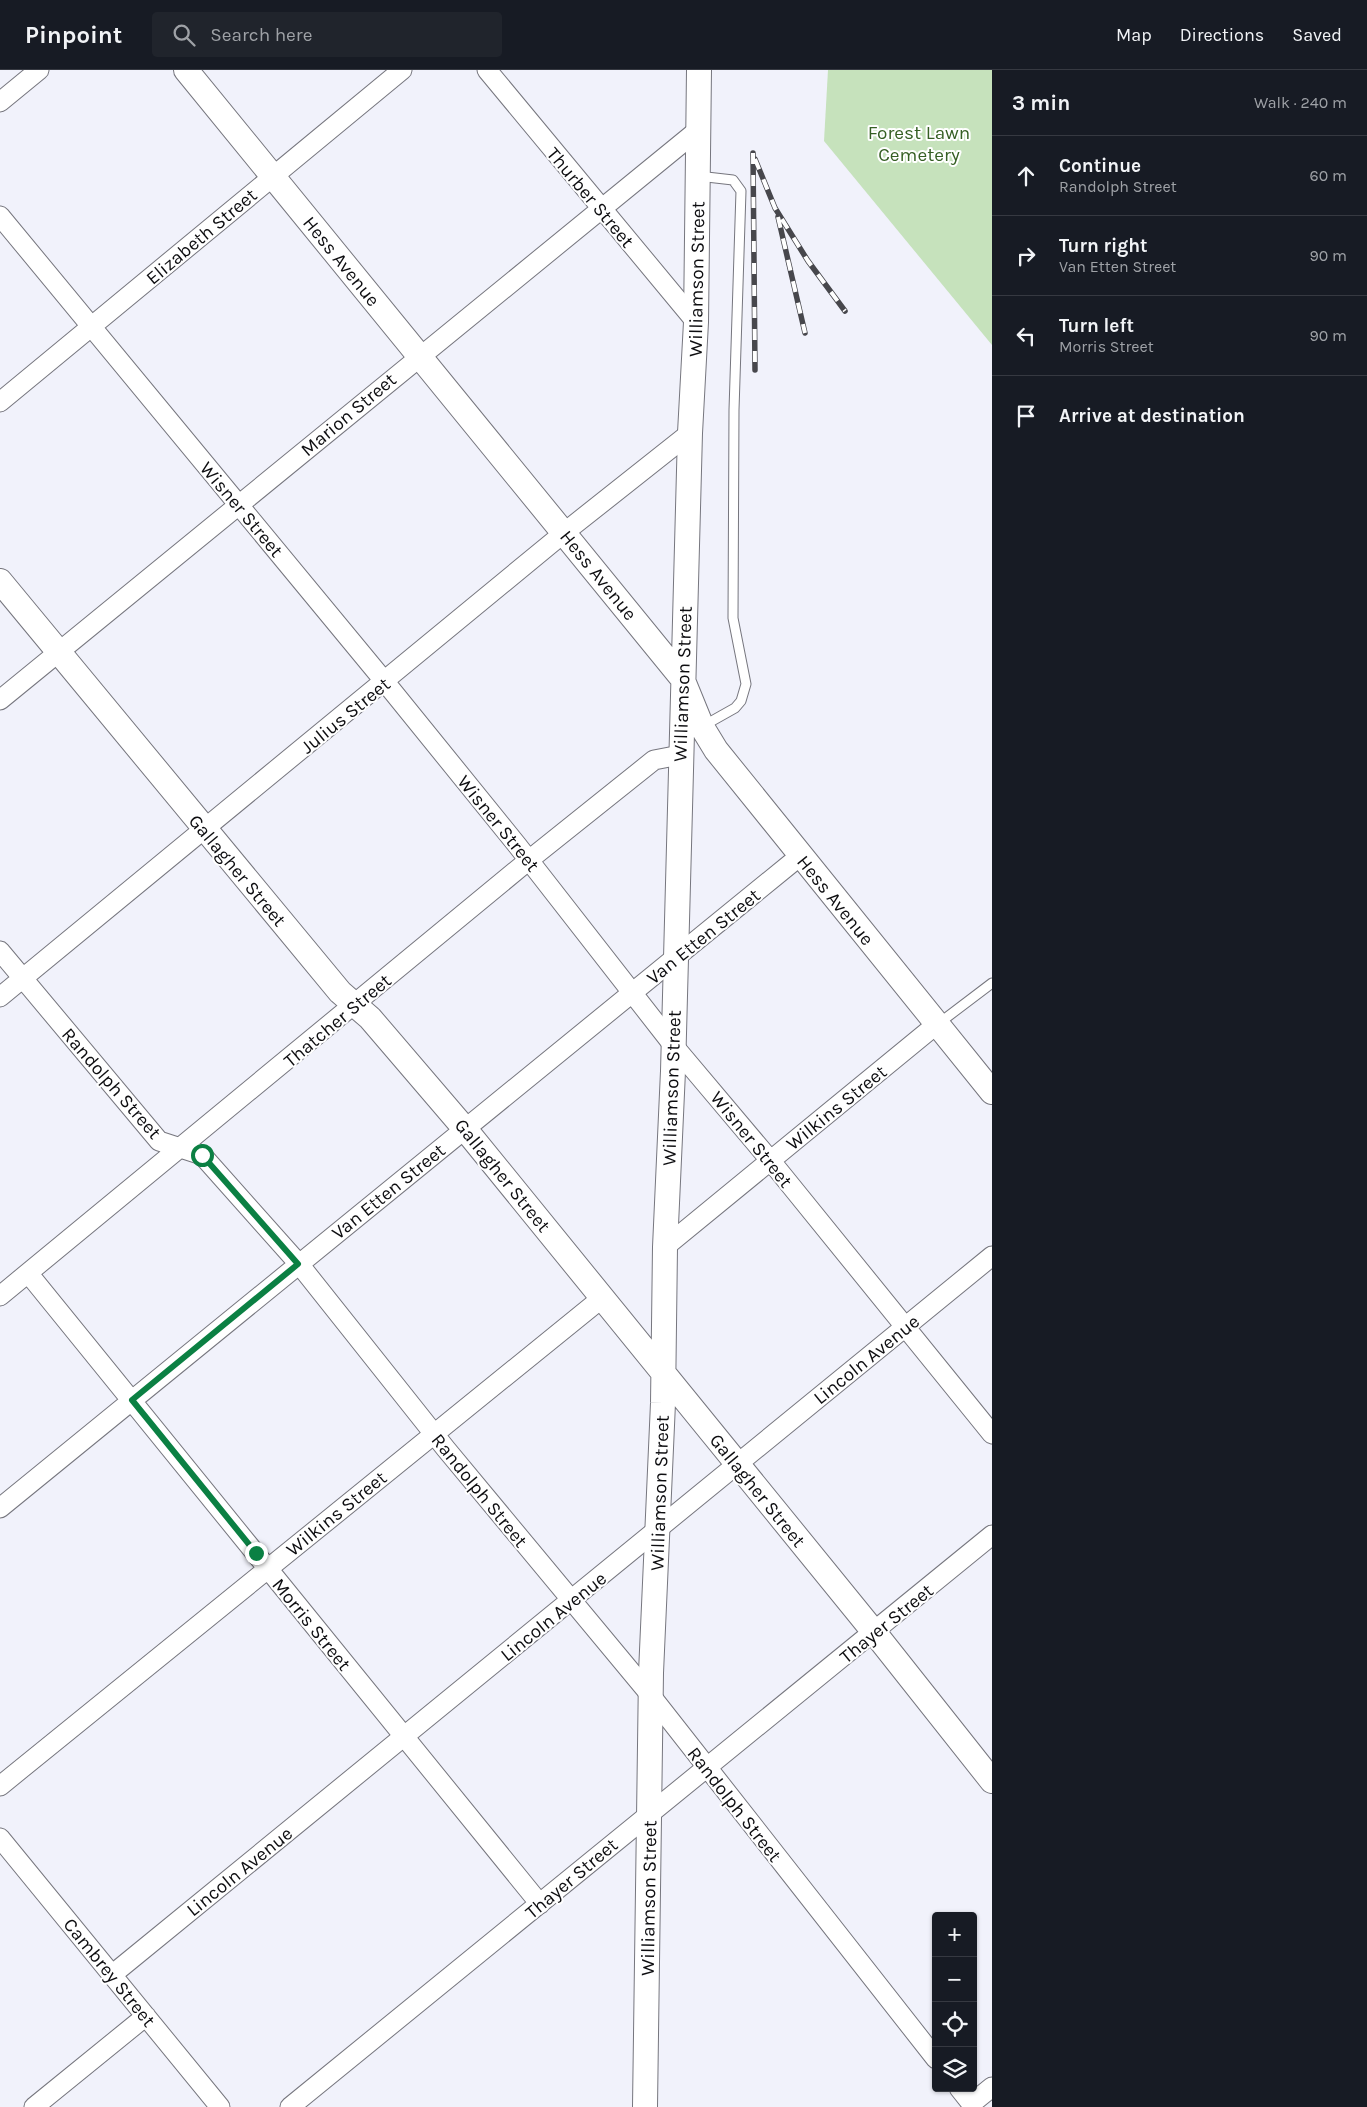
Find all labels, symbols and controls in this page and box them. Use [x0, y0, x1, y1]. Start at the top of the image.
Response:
search box [152, 12, 502, 57]
text: Pinpoint [25, 21, 122, 49]
icon: search [170, 21, 198, 49]
text: Search here [210, 24, 312, 46]
text: Map [1116, 24, 1152, 46]
text: Directions [1180, 24, 1264, 46]
text: Saved [1292, 24, 1342, 46]
text: 3 min [1012, 91, 1070, 115]
text: Walk · 240 m [1254, 93, 1347, 112]
park label: Forest Lawn Cemetery [868, 122, 970, 166]
street label: Thurber Street [542, 143, 638, 252]
text: Continue [1059, 155, 1141, 177]
icon: ahead [1012, 162, 1040, 190]
text: 60 m [1310, 166, 1347, 185]
text: Randolph Street [1059, 177, 1177, 196]
street label: Elizabeth Street [142, 184, 261, 289]
street label: Williamson Street [685, 201, 709, 357]
street label: Hess Avenue [298, 212, 384, 311]
text: Turn right [1059, 235, 1148, 257]
icon: right [1012, 242, 1040, 270]
text: 90 m [1309, 246, 1347, 265]
text: Van Etten Street [1059, 257, 1176, 276]
text: Turn left [1059, 315, 1134, 337]
icon: left [1012, 322, 1040, 350]
text: 90 m [1309, 326, 1347, 345]
text: Morris Street [1059, 337, 1154, 356]
street label: Marion Street [297, 369, 401, 461]
icon: arrive [1012, 402, 1040, 430]
text: Arrive at destination [1059, 405, 1245, 427]
street label: Wisner Street [195, 458, 287, 562]
street label: Hess Avenue [555, 526, 641, 625]
street label: Williamson Street [669, 606, 697, 762]
street label: Julius Street [297, 673, 395, 758]
street label: Wisner Street [453, 771, 544, 876]
street label: Gallagher Street [184, 810, 290, 931]
street label: Hess Avenue [792, 851, 878, 950]
street label: Van Etten Street [643, 884, 765, 989]
street label: Thatcher Street [280, 970, 396, 1072]
street label: Williamson Street [658, 1010, 686, 1166]
street label: Randolph Street [57, 1024, 165, 1144]
street label: Wilkins Street [782, 1061, 891, 1155]
street label: Wisner Street [706, 1087, 797, 1192]
street label: Gallagher Street [450, 1115, 555, 1237]
street label: Van Etten Street [328, 1139, 450, 1244]
route start [191, 1144, 214, 1167]
street label: Lincoln Avenue [809, 1310, 924, 1409]
street label: Williamson Street [646, 1415, 674, 1571]
street label: Randolph Street [427, 1429, 532, 1552]
street label: Gallagher Street [705, 1430, 810, 1552]
street label: Wilkins Street [282, 1467, 391, 1561]
route end [245, 1542, 268, 1565]
street label: Lincoln Avenue [496, 1567, 611, 1666]
street label: Morris Street [267, 1574, 355, 1675]
street label: Thayer Street [836, 1579, 938, 1668]
street label: Randolph Street [683, 1743, 786, 1866]
street label: Williamson Street [637, 1820, 661, 1976]
street label: Lincoln Avenue [182, 1822, 297, 1921]
street label: Thayer Street [521, 1834, 622, 1924]
map controls [932, 1912, 977, 2092]
button: + [932, 1912, 977, 1957]
street label: Cambrey Street [59, 1914, 160, 2031]
button: − [932, 1957, 977, 2002]
button: locate [932, 2002, 977, 2047]
button: layers [932, 2047, 977, 2092]

